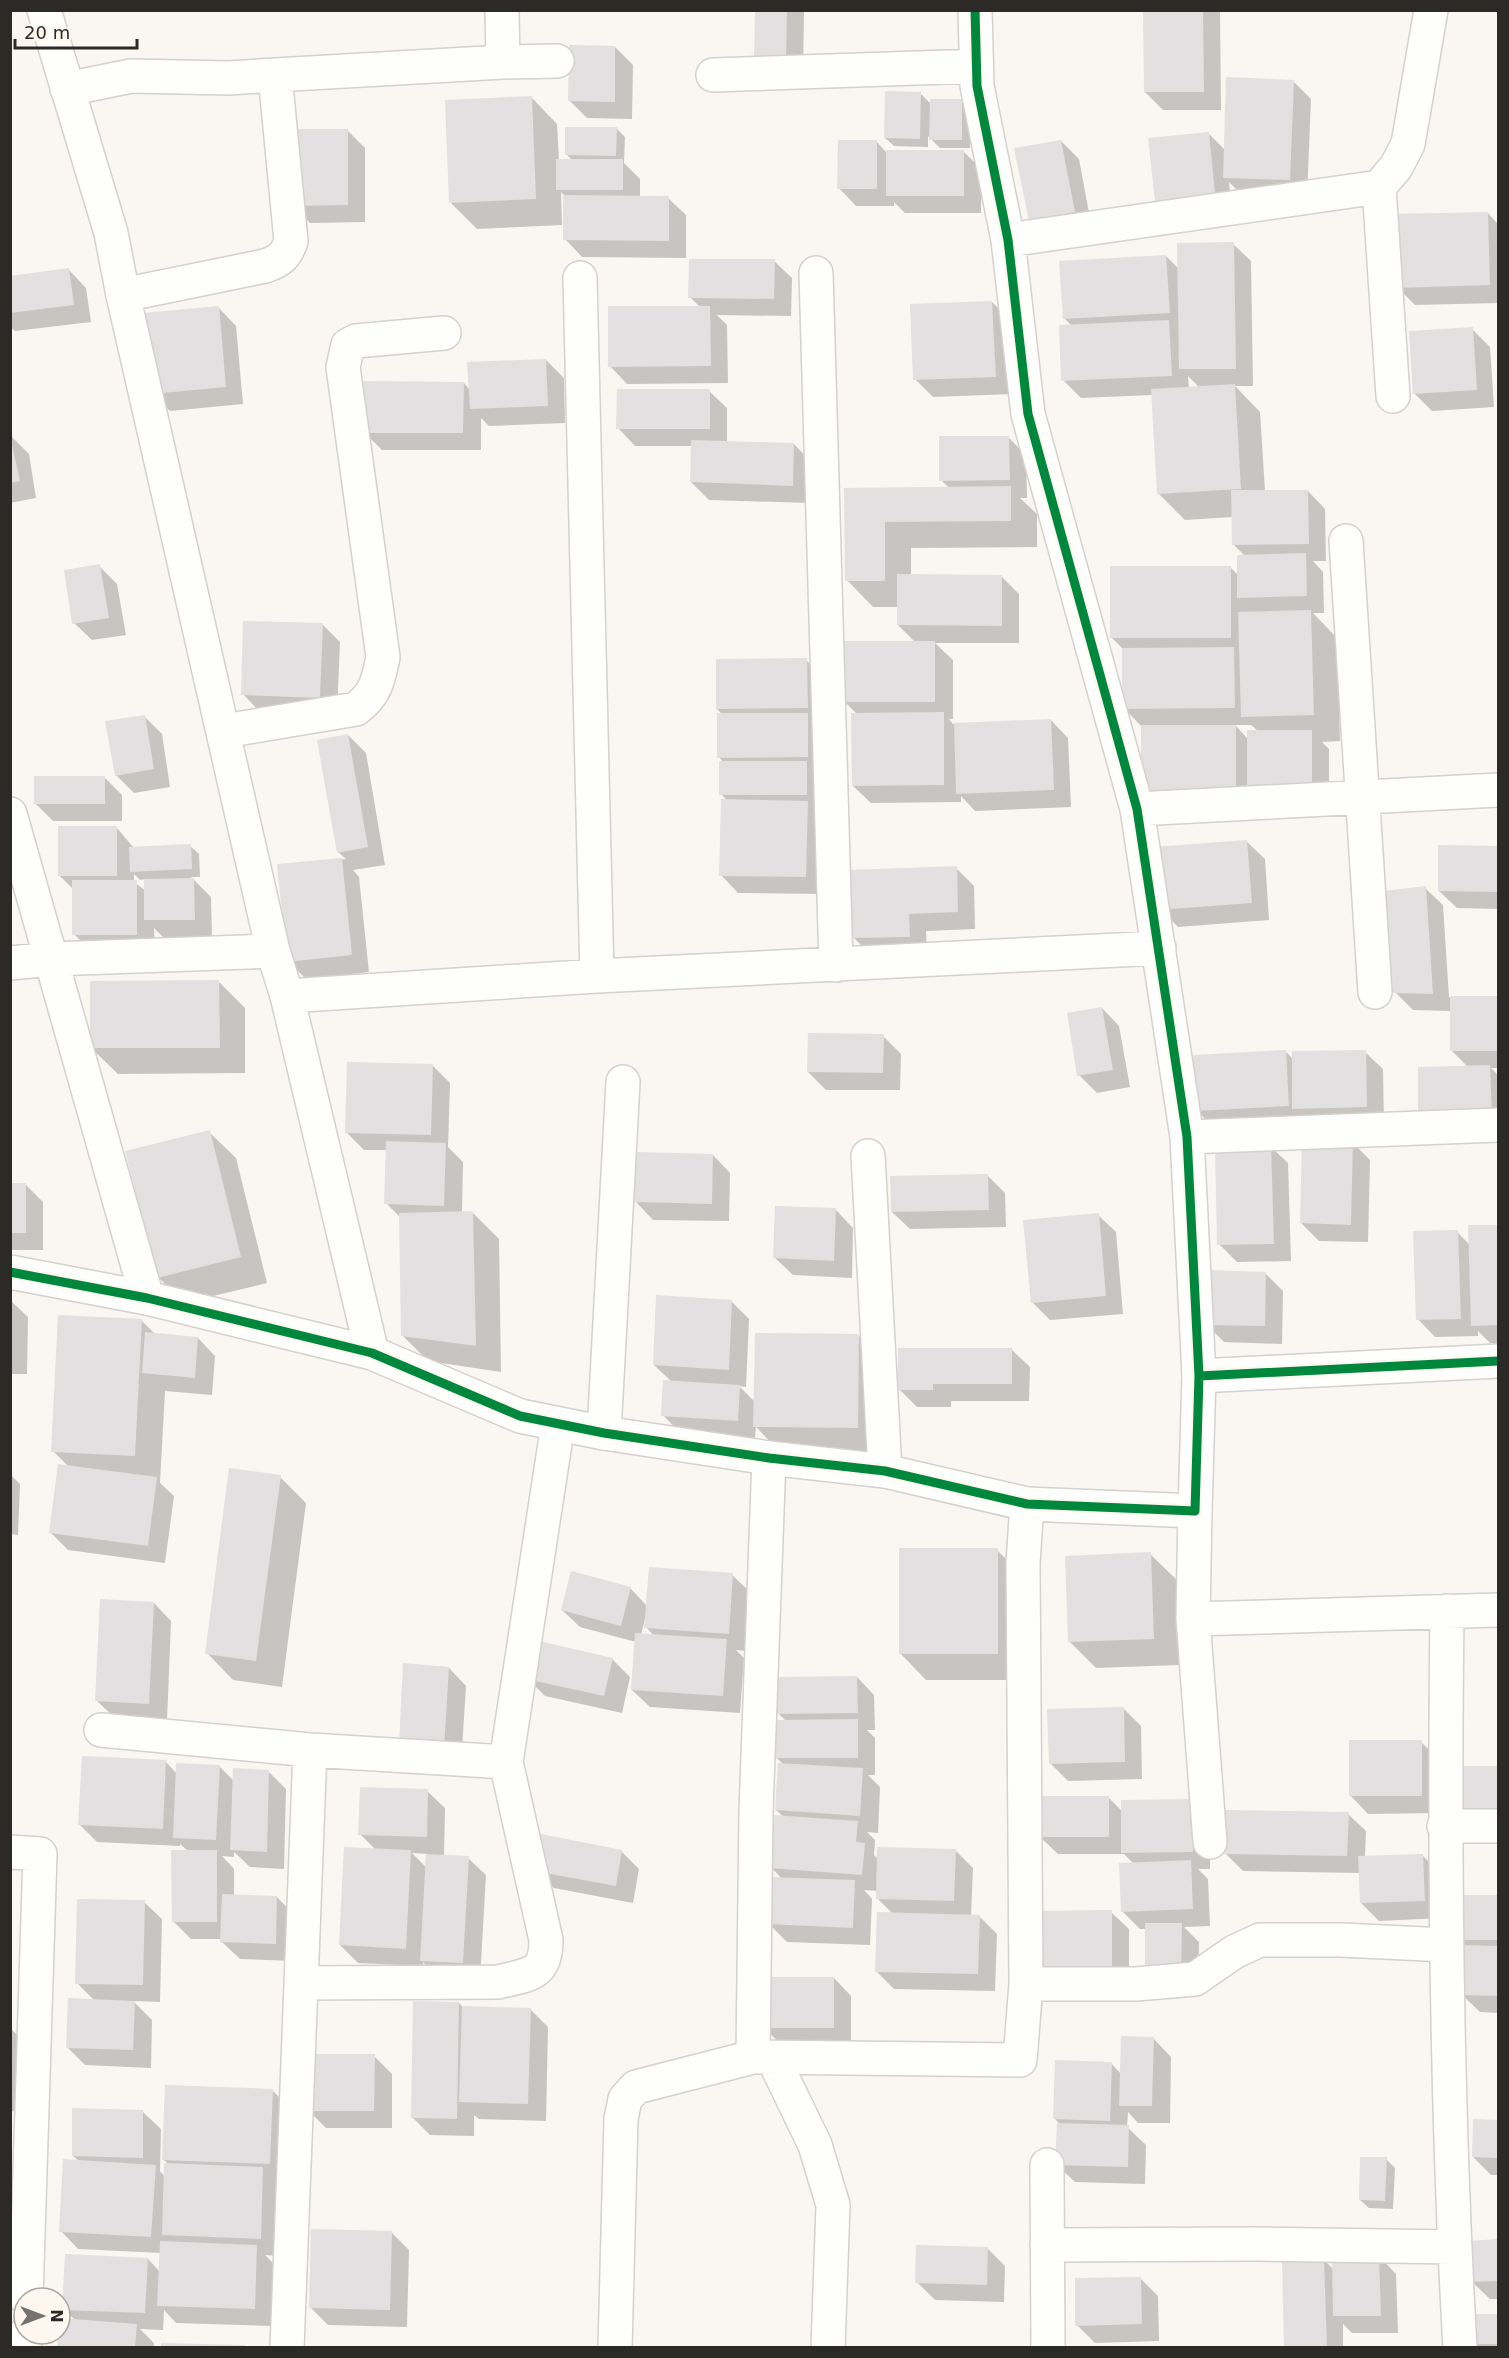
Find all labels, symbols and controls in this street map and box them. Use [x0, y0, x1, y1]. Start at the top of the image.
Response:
scale bar [15, 12, 136, 50]
text: 20 m [24, 22, 70, 43]
north arrow [12, 2286, 72, 2346]
text: N [47, 2309, 66, 2323]

